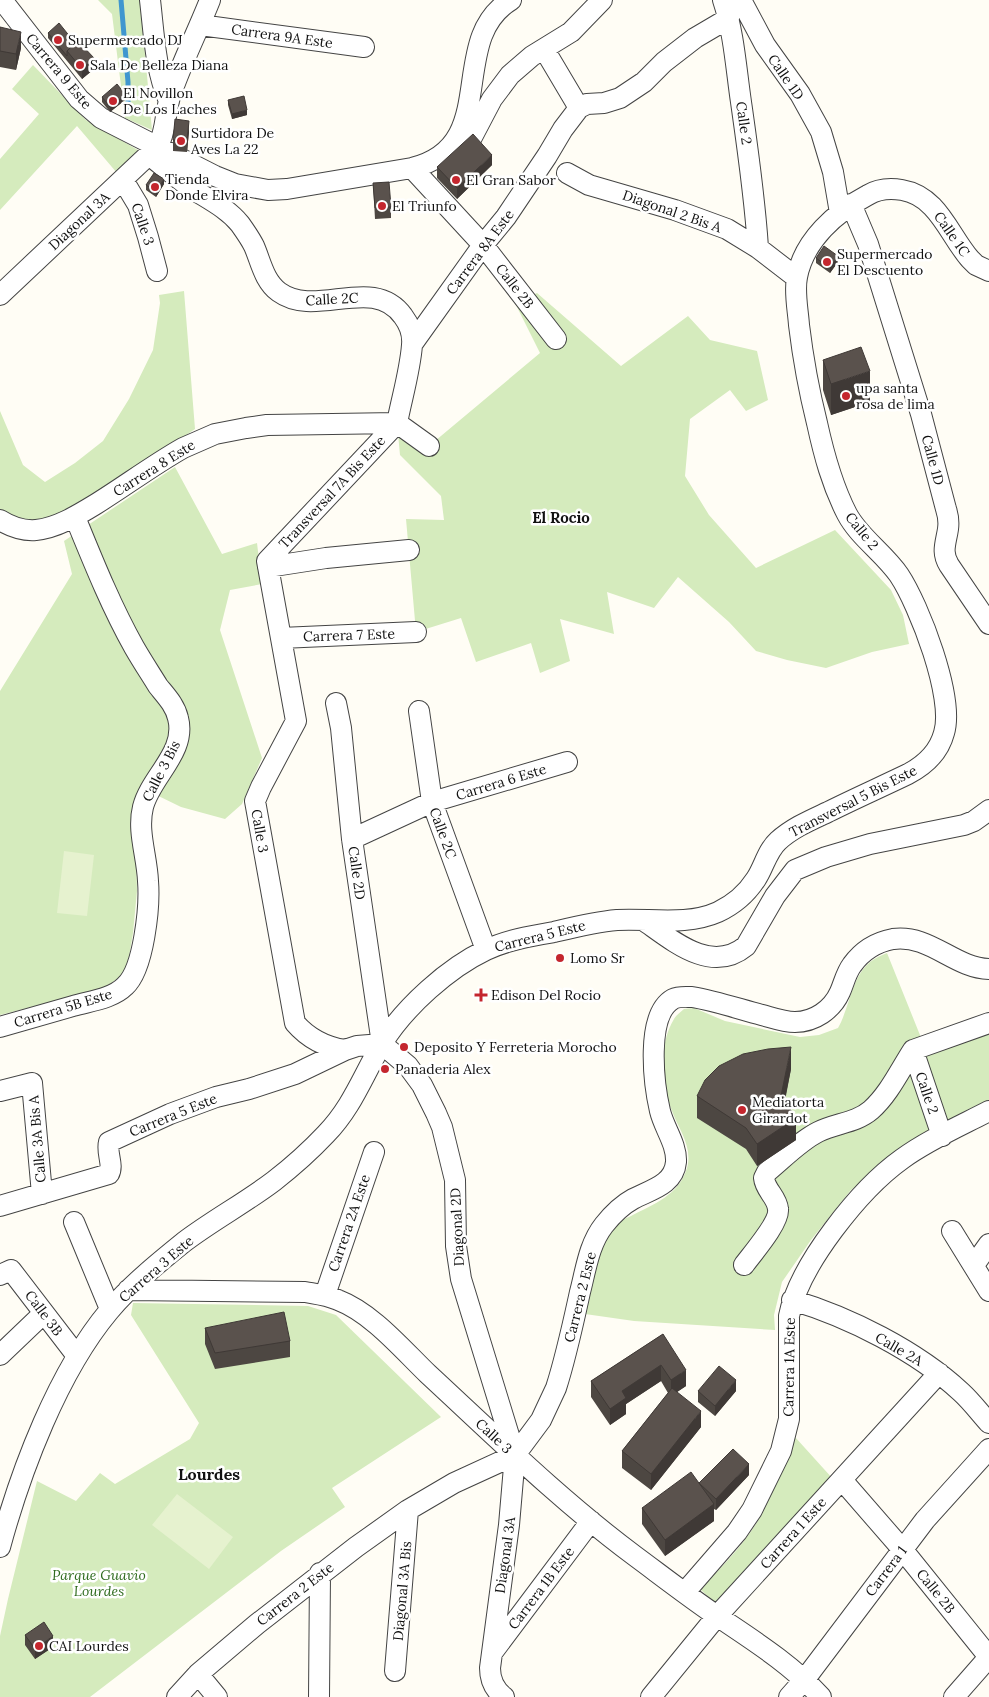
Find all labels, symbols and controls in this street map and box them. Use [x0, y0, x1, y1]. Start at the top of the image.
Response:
street label: Carrera 9A Este [230, 20, 334, 52]
street label: Carrera 9 Este [22, 29, 96, 113]
place label: Supermercado DJ [68, 31, 182, 49]
marker: Supermercado DJ [52, 34, 64, 46]
street label: Calle 1D [764, 51, 808, 103]
place label: Sala De Belleza Diana [90, 56, 228, 74]
marker: Sala De Belleza Diana [74, 59, 86, 71]
place label: El Novillon De Los Laches [123, 84, 217, 118]
marker: El Novillon De Los Laches [107, 95, 119, 107]
street label: Calle 2 [732, 100, 756, 146]
place label: Surtidora De Aves La 22 [190, 124, 275, 158]
marker: Surtidora De Aves La 22 [175, 135, 187, 147]
place label: Tienda Donde Elvira [165, 170, 248, 204]
place label: El Gran Sabor [466, 171, 556, 189]
marker: El Gran Sabor [450, 174, 462, 186]
marker: Tienda Donde Elvira [149, 181, 161, 193]
street label: Diagonal 2 Bis A [620, 186, 724, 236]
street label: Diagonal 3A [45, 188, 114, 254]
place label: El Triunfo [392, 197, 457, 215]
street label: Calle 3 [127, 200, 159, 248]
marker: El Triunfo [376, 200, 388, 212]
street label: Carrera 8A Este [442, 206, 518, 298]
street label: Calle 1C [930, 208, 974, 260]
place label: Supermercado El Descuento [837, 245, 933, 279]
marker: Supermercado El Descuento [821, 256, 833, 268]
street label: Calle 2B [492, 260, 538, 312]
street label: Calle 2C [305, 289, 359, 309]
place label: upa santa rosa de lima [856, 379, 935, 413]
marker: upa santa rosa de lima [840, 390, 852, 402]
street label: Transversal 7A Bis Este [275, 431, 389, 552]
street label: Calle 1D [918, 433, 948, 487]
street label: Carrera 8 Este [110, 435, 199, 500]
district label: El Rocio [532, 508, 590, 527]
street label: Calle 2 [841, 508, 883, 554]
street label: Carrera 7 Este [303, 624, 396, 646]
street label: Calle 3 Bis [138, 737, 184, 805]
street label: Carrera 6 Este [454, 760, 549, 804]
street label: Transversal 5 Bis Este [786, 761, 920, 841]
street label: Calle 2C [425, 805, 461, 861]
street label: Calle 3 [247, 808, 273, 854]
street label: Calle 2D [344, 845, 370, 901]
street label: Carrera 5 Este [493, 916, 588, 956]
place label: Lomo Sr [570, 949, 625, 967]
marker: Lomo Sr [554, 952, 566, 964]
street label: Carrera 5B Este [12, 984, 115, 1031]
place label: Edison Del Rocio [491, 986, 601, 1004]
marker: Edison Del Rocio [475, 989, 487, 1001]
place label: Deposito Y Ferreteria Morocho [414, 1038, 617, 1056]
marker: Deposito Y Ferreteria Morocho [398, 1041, 410, 1053]
place label: Panaderia Alex [395, 1060, 491, 1078]
marker: Panaderia Alex [379, 1063, 391, 1075]
street label: Calle 2 [911, 1070, 943, 1116]
street label: Carrera 5 Este [127, 1089, 220, 1141]
place label: Mediatorta Girardot [752, 1093, 824, 1127]
street label: Calle 3A Bis A [24, 1094, 50, 1183]
marker: Mediatorta Girardot [736, 1104, 748, 1116]
street label: Carrera 2A Este [324, 1172, 374, 1274]
street label: Diagonal 2D [446, 1187, 468, 1267]
street label: Carrera 3 Este [115, 1231, 197, 1306]
street label: Carrera 2 Este [560, 1249, 600, 1344]
street label: Calle 3B [21, 1287, 67, 1340]
street label: Carrera 1A Este [779, 1317, 799, 1417]
street label: Calle 2A [872, 1328, 926, 1370]
street label: Calle 3 [472, 1415, 516, 1458]
district label: Lourdes [178, 1464, 240, 1484]
street label: Carrera 1 Este [756, 1493, 830, 1573]
street label: Diagonal 3A [491, 1515, 519, 1594]
street label: Diagonal 3A Bis [389, 1540, 415, 1642]
street label: Carrera 1 [861, 1542, 911, 1600]
street label: Carrera 1B Este [504, 1543, 578, 1633]
street label: Carrera 2 Este [253, 1558, 337, 1630]
street label: Calle 2B [913, 1565, 960, 1617]
park label: Parque Guavio Lourdes [52, 1566, 146, 1600]
place label: CAI Lourdes [49, 1637, 129, 1655]
marker: CAI Lourdes [33, 1640, 45, 1652]

